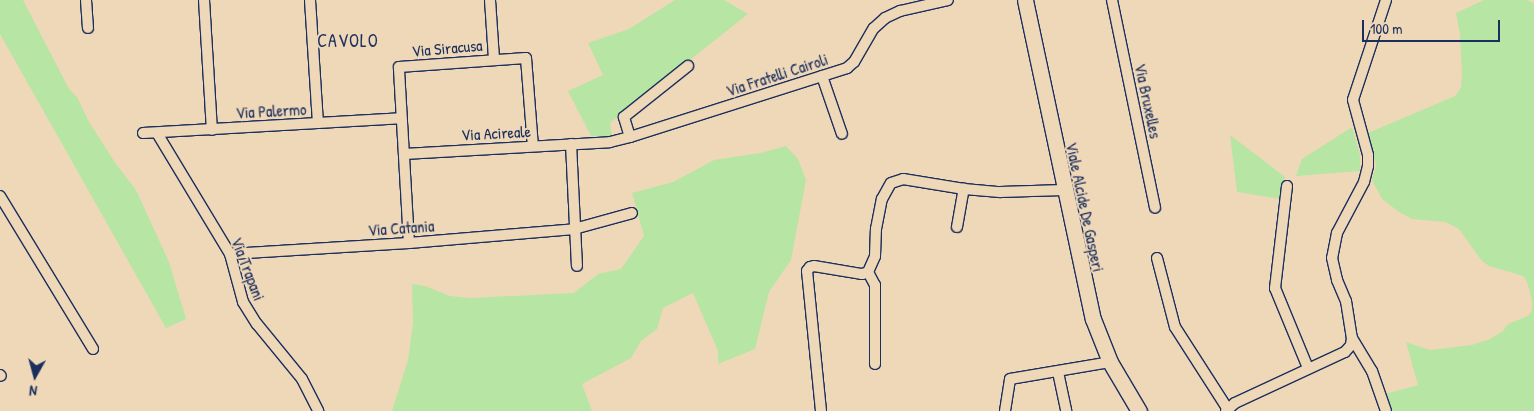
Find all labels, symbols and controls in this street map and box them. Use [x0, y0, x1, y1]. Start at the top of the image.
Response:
scale bar [1364, 10, 1502, 42]
text: 100 m [1370, 18, 1403, 39]
district label: CAVOLO [317, 30, 379, 52]
street label: Via Siracusa [411, 35, 483, 61]
street label: Via Fratelli Cairoli [724, 49, 830, 101]
street label: Via Bruxelles [1131, 62, 1165, 140]
street label: Via Palermo [235, 100, 307, 122]
street label: Via Acireale [461, 122, 531, 144]
street label: Viale Alcide De Gasperi [1062, 140, 1108, 274]
street label: Via Catania [367, 216, 435, 240]
street label: Via Trapani [227, 235, 269, 303]
north arrow [10, 351, 60, 401]
text: N [28, 382, 38, 401]

